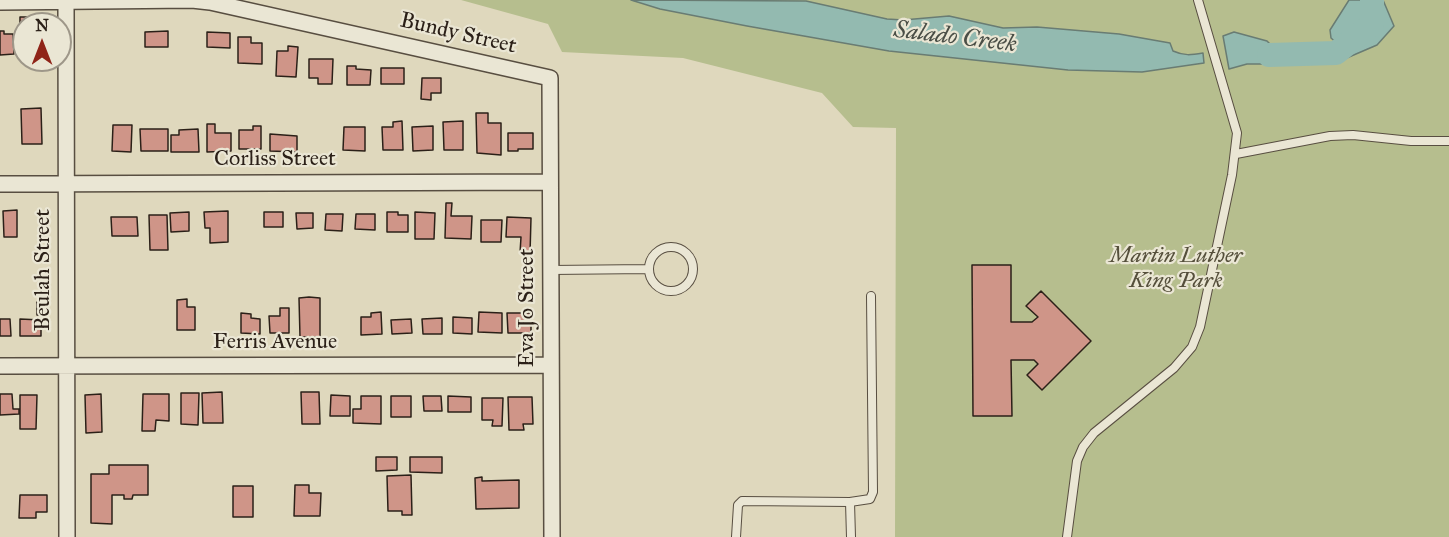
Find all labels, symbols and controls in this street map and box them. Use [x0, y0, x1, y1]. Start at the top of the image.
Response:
street label: Bundy Street [397, 8, 519, 60]
north arrow [12, 12, 72, 72]
text: N [35, 16, 49, 35]
water label: Salado Creek [892, 16, 1018, 60]
street label: Corliss Street [214, 147, 336, 173]
street label: Beulah Street [31, 209, 57, 331]
park label: Martin Luther King Park [1110, 244, 1242, 296]
street label: Eva Jo Street [515, 249, 541, 367]
street label: Ferris Avenue [213, 330, 337, 356]

